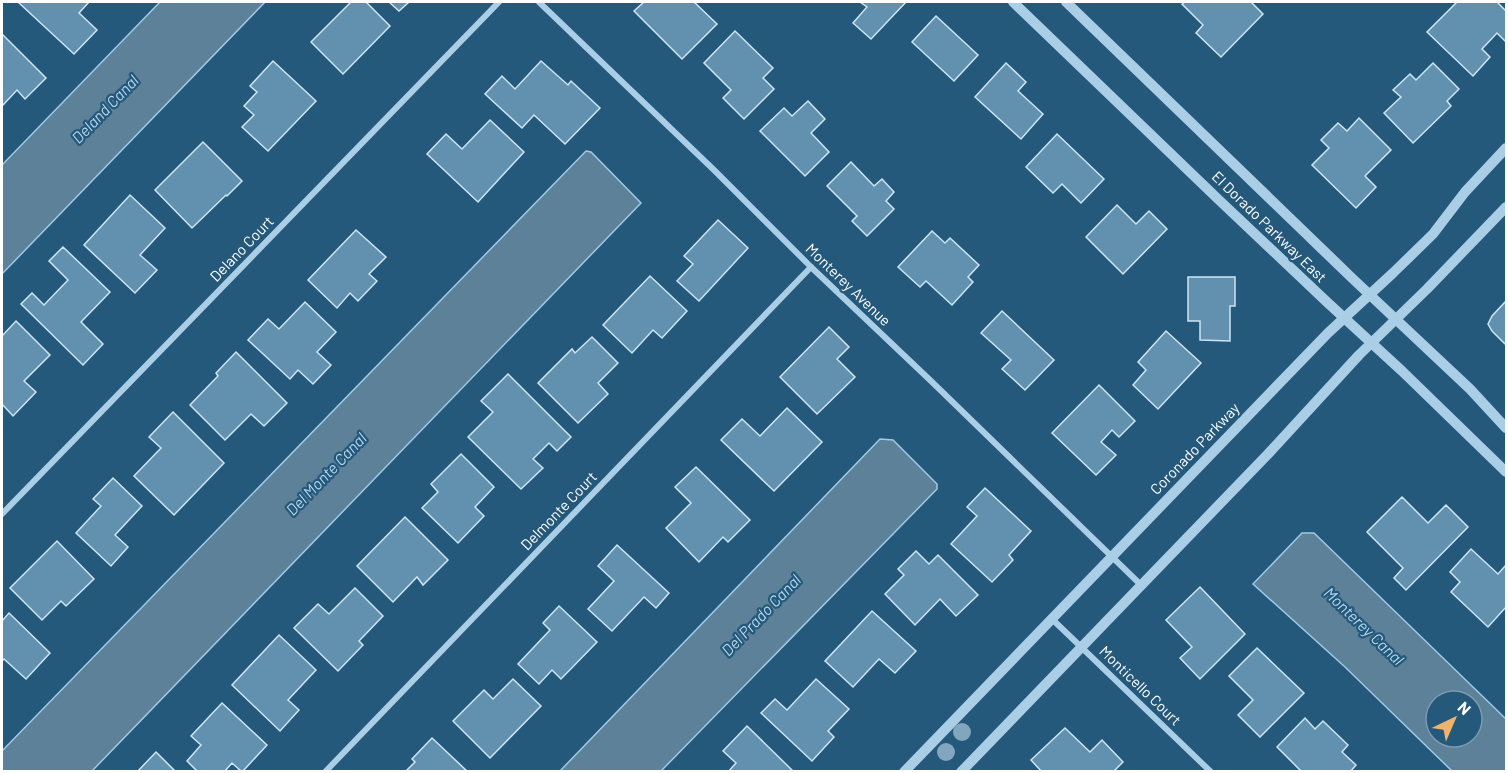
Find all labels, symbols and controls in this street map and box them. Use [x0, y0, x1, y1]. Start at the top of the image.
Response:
water label: Deland Canal [67, 70, 142, 147]
street label: El Dorado Parkway East [1209, 167, 1331, 286]
street label: Delano Court [206, 212, 277, 285]
street label: Monterey Avenue [803, 239, 895, 329]
street label: Coronado Parkway [1146, 399, 1243, 498]
water label: Del Monte Canal [282, 428, 370, 519]
street label: Delmonte Court [516, 467, 600, 553]
water label: Del Prado Canal [717, 570, 805, 659]
water label: Monterey Canal [1320, 583, 1409, 669]
street label: Monticello Court [1096, 642, 1185, 729]
north arrow [1424, 689, 1484, 749]
text: N [1454, 697, 1475, 718]

